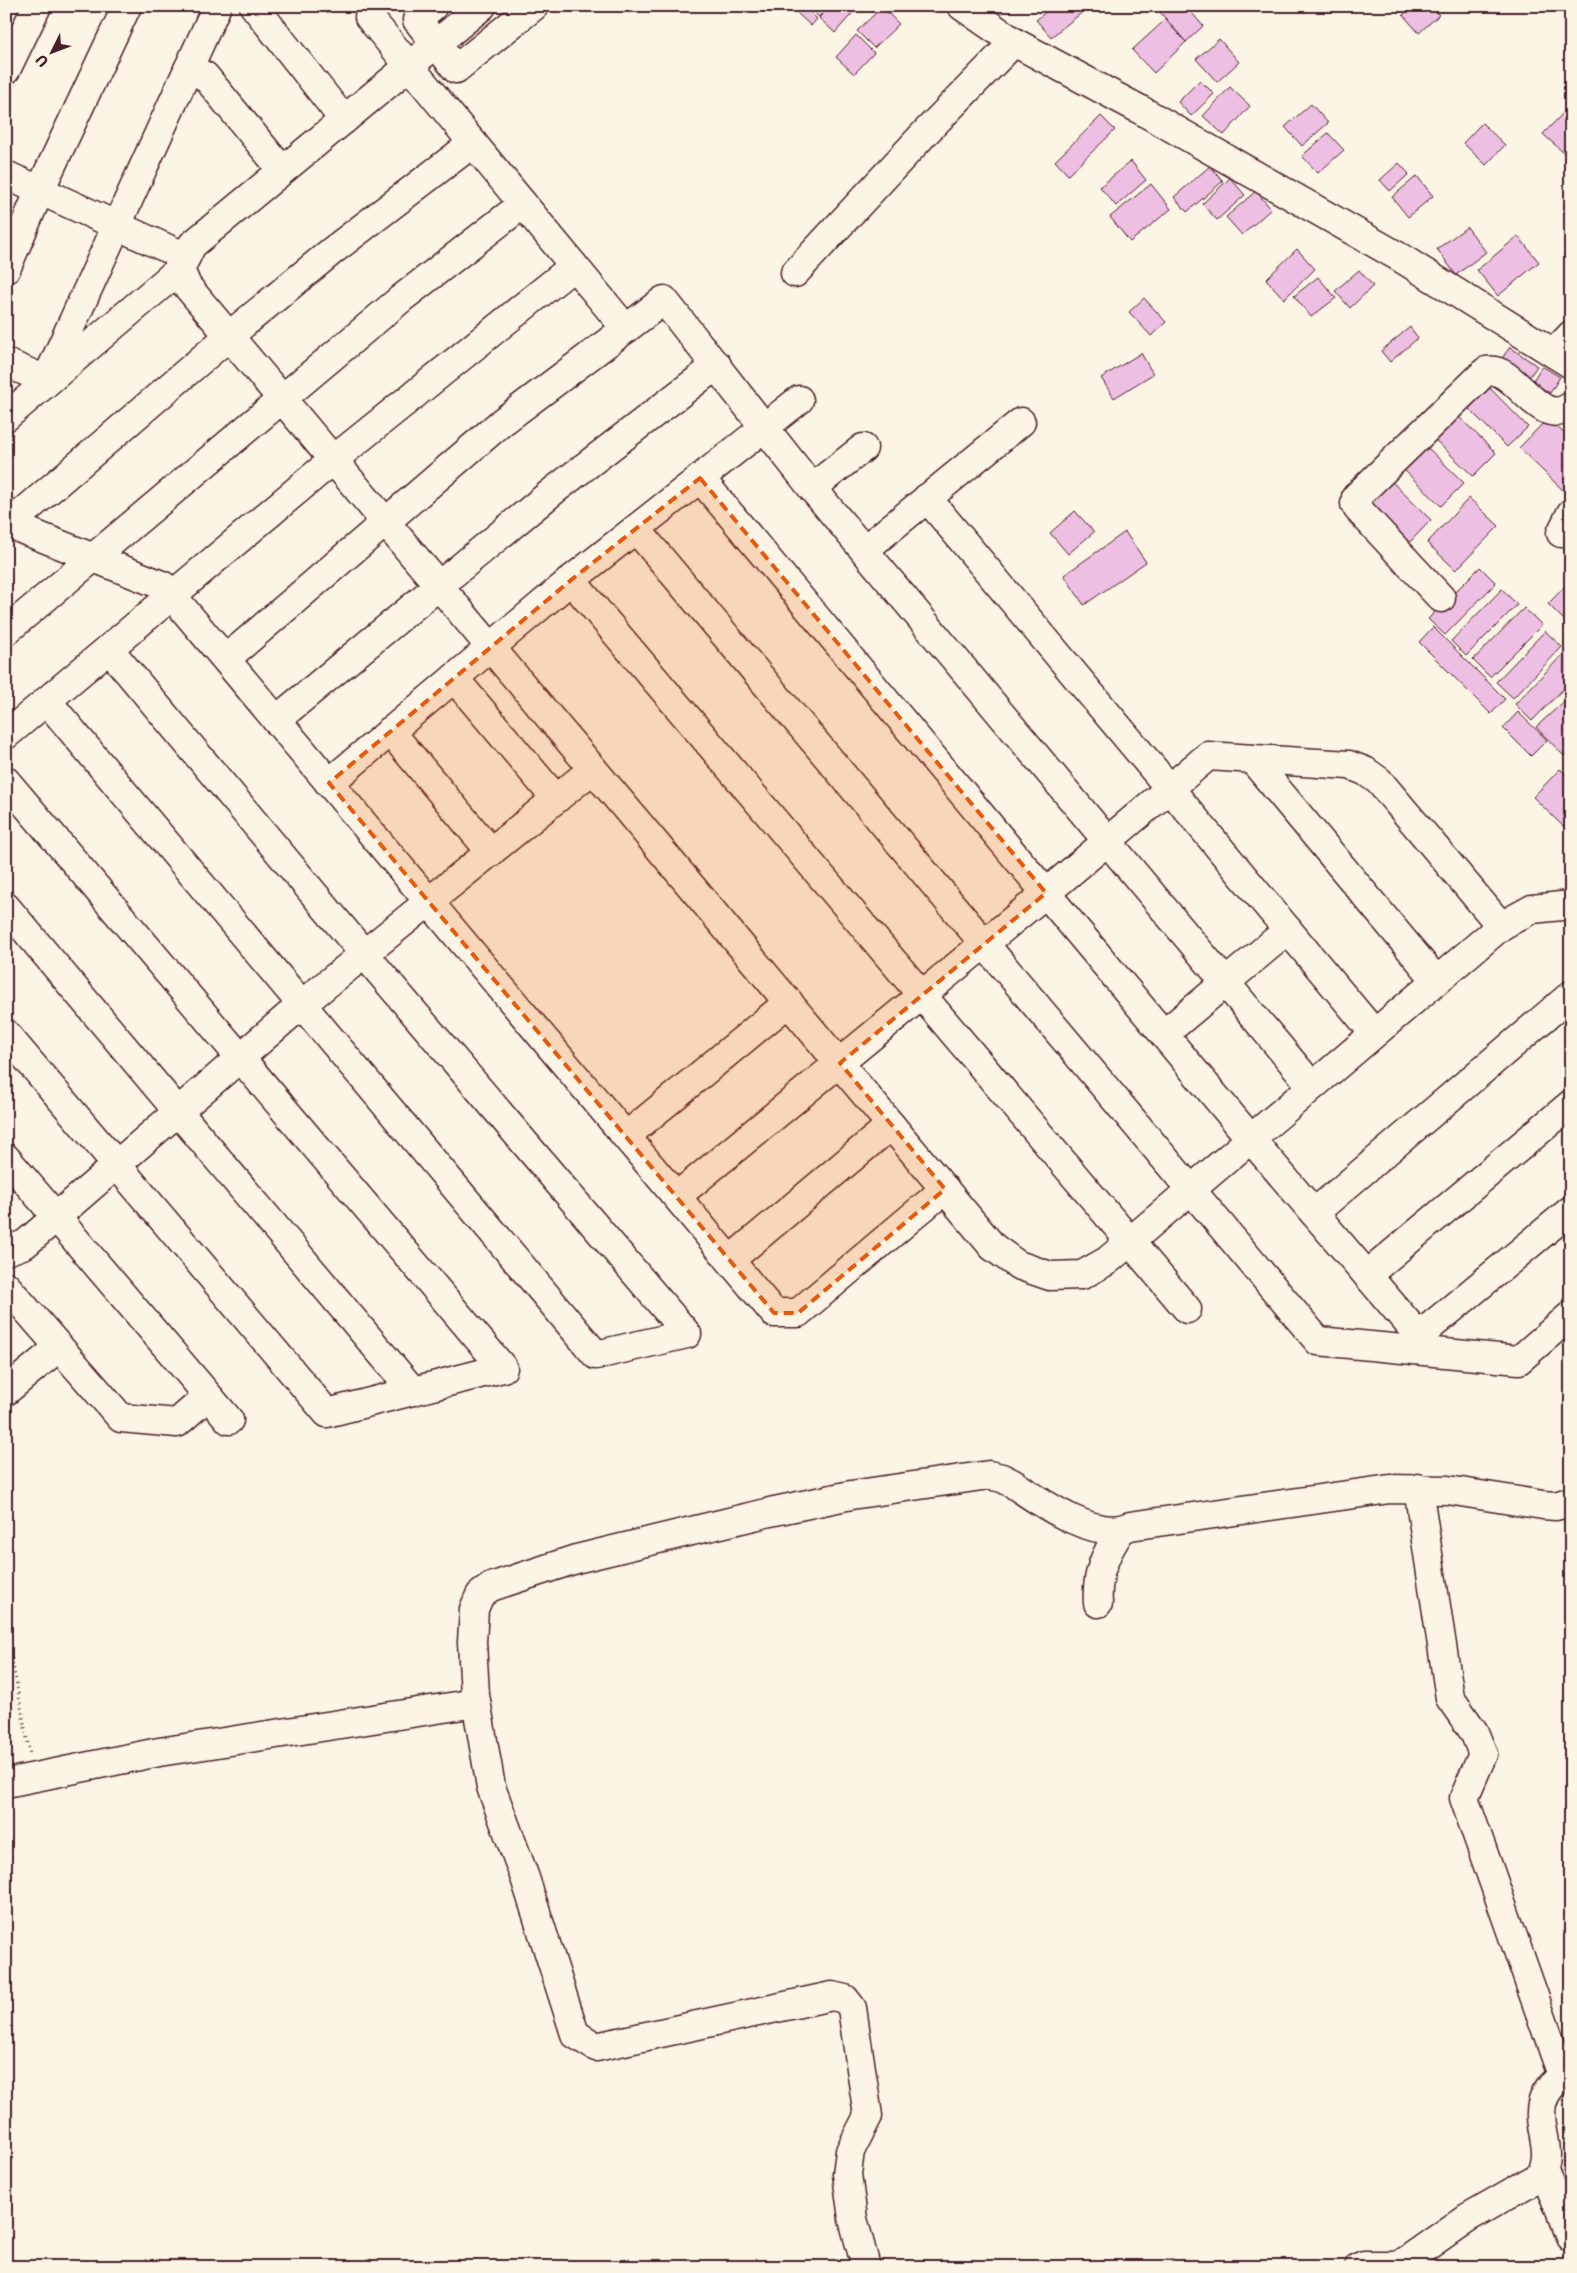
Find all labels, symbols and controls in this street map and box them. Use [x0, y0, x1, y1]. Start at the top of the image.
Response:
north arrow [28, 28, 78, 78]
text: U [31, 50, 53, 72]

